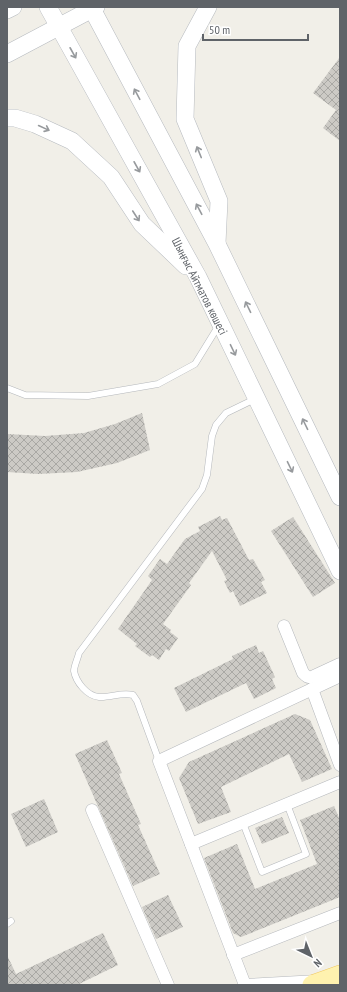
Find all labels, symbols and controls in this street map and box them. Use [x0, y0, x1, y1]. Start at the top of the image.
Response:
scale bar [203, 16, 308, 42]
text: 50 m [209, 22, 230, 37]
one-way arrow [70, 47, 78, 59]
one-way arrow [133, 89, 141, 101]
one-way arrow [38, 125, 50, 132]
one-way arrow [195, 147, 202, 159]
one-way arrow [133, 161, 141, 173]
one-way arrow [194, 203, 202, 215]
one-way arrow [132, 210, 141, 221]
street label: Шыңғыс Айтматов көшесі [169, 235, 231, 337]
one-way arrow [244, 302, 251, 314]
one-way arrow [230, 344, 237, 356]
one-way arrow [301, 419, 308, 431]
one-way arrow [287, 461, 294, 473]
north arrow [291, 936, 331, 976]
text: N [311, 956, 325, 970]

